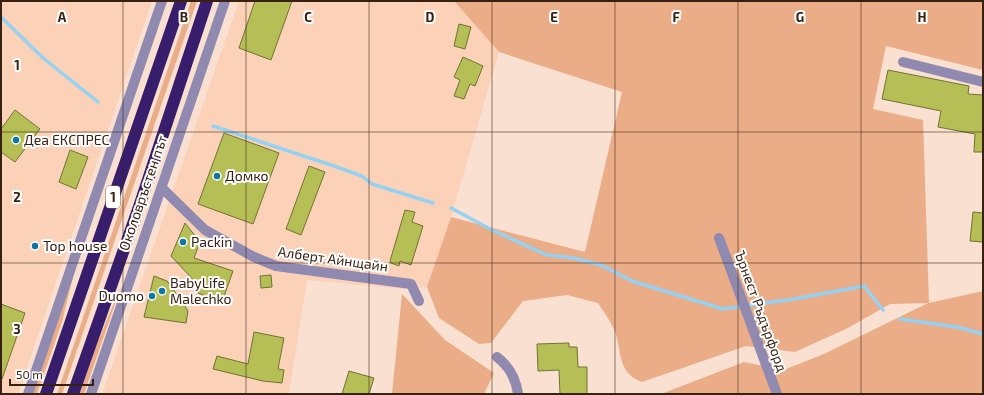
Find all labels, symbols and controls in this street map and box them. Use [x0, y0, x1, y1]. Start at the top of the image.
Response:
text: A [58, 9, 67, 25]
text: B [180, 9, 188, 25]
text: C [304, 9, 312, 25]
text: D [426, 9, 435, 25]
text: E [550, 9, 558, 25]
text: F [672, 9, 680, 25]
text: G [796, 9, 804, 25]
text: H [918, 9, 927, 25]
text: 1 [14, 57, 20, 73]
place label: Деа ЕКСПРЕС [24, 131, 109, 148]
street label: Околовръстен път [115, 133, 170, 253]
marker: Деа ЕКСПРЕС [11, 135, 21, 145]
place label: Домко [225, 167, 269, 184]
marker: Домко [212, 171, 222, 181]
road number: 1 [106, 186, 120, 208]
text: 2 [13, 189, 21, 205]
place label: Packin [191, 233, 232, 250]
place label: Top house [43, 237, 107, 254]
marker: Packin [178, 237, 188, 247]
marker: Top house [30, 241, 40, 251]
street label: Алберт Айнщайн [277, 242, 389, 275]
street label: Ърнест Ръдърфорд [732, 248, 791, 374]
place label: BabyLife Malechko [170, 274, 232, 307]
marker: BabyLife Malechko [157, 286, 167, 296]
place label: Duomo [99, 287, 144, 304]
marker: Duomo [147, 291, 157, 301]
text: 3 [13, 321, 21, 337]
scale bar [10, 361, 93, 387]
text: 50 m [16, 367, 43, 381]

